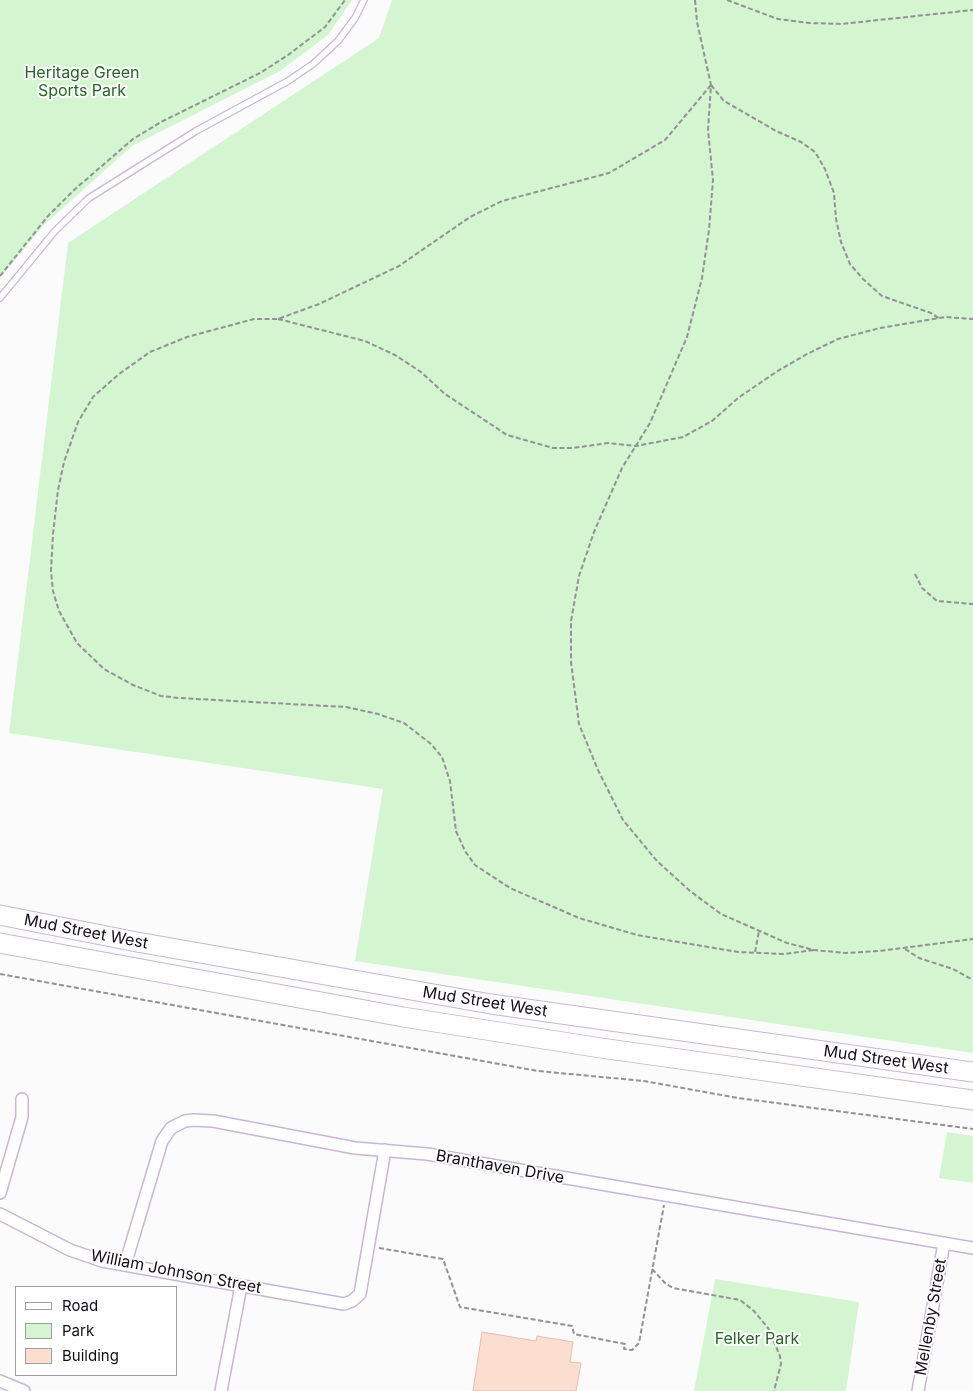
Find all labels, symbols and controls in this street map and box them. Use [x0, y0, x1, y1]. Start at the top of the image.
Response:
park label: Heritage Green Sports Park [24, 63, 140, 101]
street label: Mud Street West [22, 911, 150, 953]
street label: Mud Street West [421, 983, 549, 1021]
street label: Mud Street West [822, 1042, 950, 1078]
street label: Branthaven Drive [434, 1146, 566, 1188]
street label: William Johnson Street [89, 1246, 263, 1298]
street label: Mellenby Street [911, 1257, 951, 1377]
legend [15, 1286, 178, 1376]
text: Road [62, 1296, 98, 1315]
text: Park [62, 1321, 94, 1340]
park label: Felker Park [715, 1329, 799, 1349]
text: Building [62, 1346, 119, 1365]

